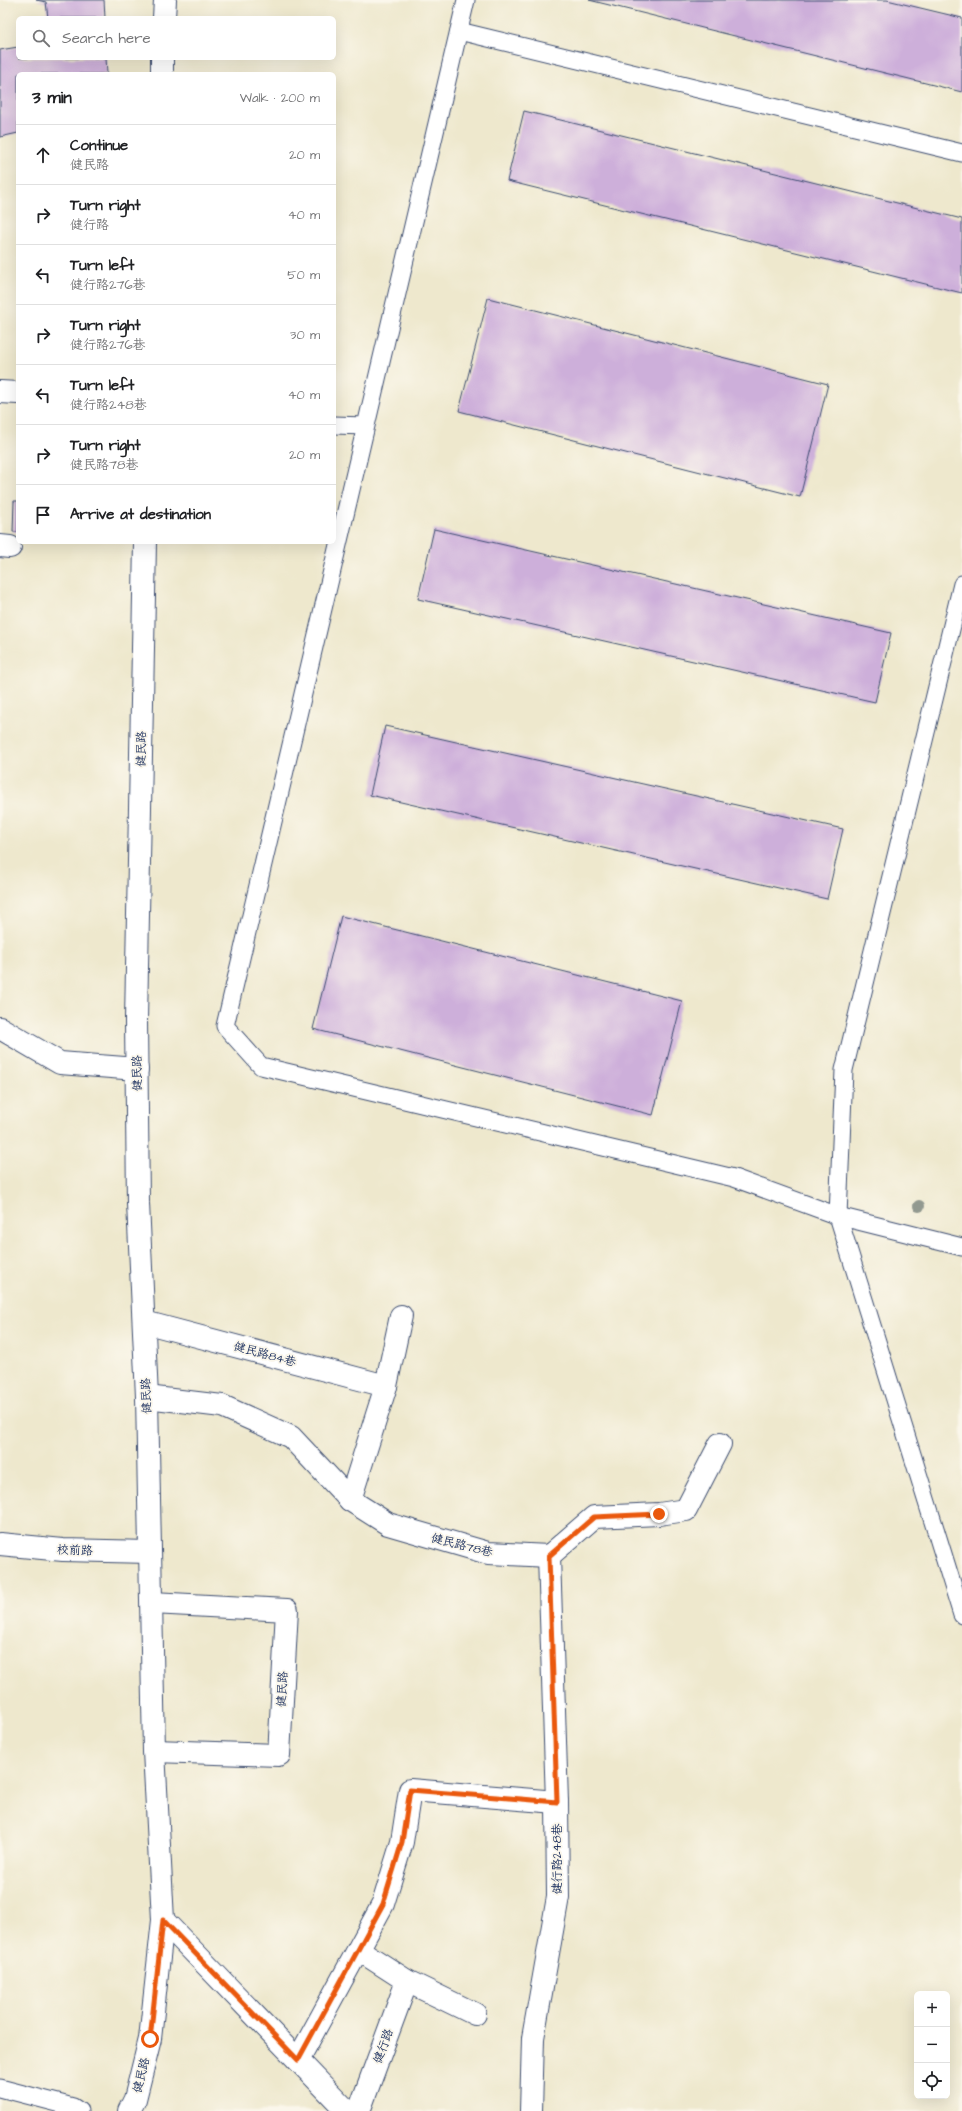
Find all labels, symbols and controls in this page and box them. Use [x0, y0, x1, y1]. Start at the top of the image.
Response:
search box [16, 16, 336, 60]
icon: search [30, 27, 52, 49]
text: Search here [62, 28, 151, 49]
text: 3 min [32, 86, 72, 110]
text: Walk · 200 m [240, 89, 320, 107]
text: Continue [70, 135, 128, 156]
icon: ahead [32, 144, 54, 166]
text: 20 m [289, 146, 320, 164]
text: 健民路 [70, 156, 109, 174]
text: Turn right [70, 195, 141, 216]
icon: right [32, 204, 54, 226]
text: 40 m [288, 206, 320, 224]
text: 健行路 [70, 216, 109, 234]
text: Turn left [70, 255, 134, 276]
icon: left [32, 264, 54, 286]
text: 50 m [287, 266, 320, 284]
text: 健行路276巷 [70, 276, 146, 294]
text: Turn right [70, 315, 141, 336]
icon: right [32, 324, 54, 346]
text: 30 m [290, 326, 320, 344]
text: 健行路276巷 [70, 336, 146, 354]
text: Turn left [70, 375, 134, 396]
icon: left [32, 384, 54, 406]
text: 40 m [288, 386, 320, 404]
text: 健行路248巷 [70, 396, 147, 414]
text: Turn right [70, 435, 141, 456]
icon: right [32, 444, 54, 466]
text: 20 m [289, 446, 320, 464]
text: 健民路78巷 [70, 456, 138, 474]
icon: arrive [32, 504, 54, 526]
text: Arrive at destination [70, 504, 211, 525]
street label: 健民路 [133, 731, 150, 767]
street label: 健民路 [129, 1055, 146, 1091]
street label: 健民路84巷 [232, 1338, 298, 1371]
street label: 健民路 [137, 1378, 156, 1414]
route end [650, 1505, 668, 1523]
street label: 健民路78巷 [429, 1530, 495, 1561]
street label: 校前路 [57, 1541, 93, 1560]
street label: 健民路 [273, 1671, 292, 1707]
street label: 健行路248巷 [549, 1824, 566, 1894]
map controls [914, 1991, 950, 2099]
button: + [914, 1991, 950, 2027]
street label: 健行路 [369, 2026, 398, 2066]
button: − [914, 2027, 950, 2063]
route start [141, 2030, 159, 2048]
street label: 健民路 [129, 2056, 154, 2095]
button: locate [914, 2063, 950, 2099]

